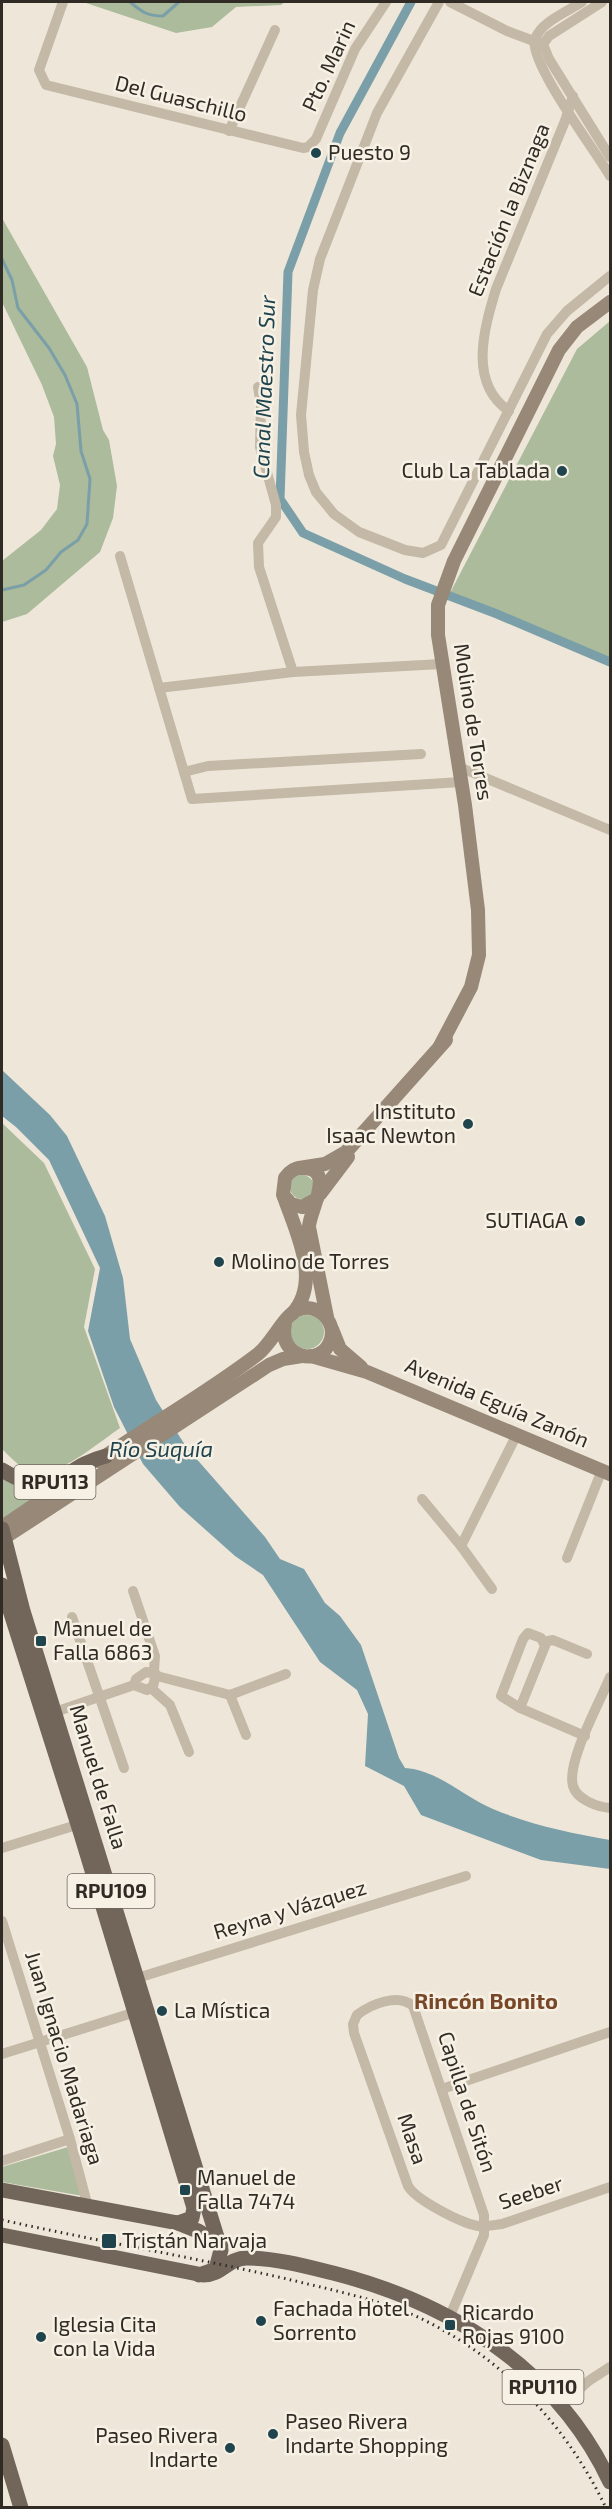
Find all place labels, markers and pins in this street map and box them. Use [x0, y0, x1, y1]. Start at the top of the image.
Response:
place label: Puesto 9 [328, 139, 411, 164]
marker: Puesto 9 [309, 146, 323, 160]
place label: Club La Tablada [402, 457, 550, 482]
marker: Club La Tablada [555, 464, 569, 478]
place label: Instituto Isaac Newton [326, 1098, 456, 1147]
marker: Instituto Isaac Newton [461, 1117, 475, 1131]
place label: SUTIAGA [485, 1207, 568, 1232]
marker: SUTIAGA [573, 1214, 587, 1228]
place label: Molino de Torres [231, 1248, 389, 1273]
marker: Molino de Torres [212, 1255, 226, 1269]
place label: Manuel de Falla 6863 [53, 1615, 153, 1664]
marker: Manuel de Falla 6863 [34, 1634, 48, 1648]
place label: La Mística [174, 1997, 270, 2022]
marker: La Mística [155, 2004, 169, 2018]
place label: Manuel de Falla 7474 [197, 2164, 296, 2213]
marker: Manuel de Falla 7474 [178, 2183, 192, 2197]
place label: Tristán Narvaja [122, 2227, 267, 2253]
marker: Tristán Narvaja [100, 2232, 118, 2250]
place label: Fachada Hotel Sorrento [273, 2295, 410, 2344]
place label: Ricardo Rojas 9100 [462, 2299, 565, 2349]
place label: Iglesia Cita con la Vida [53, 2311, 157, 2360]
marker: Fachada Hotel Sorrento [254, 2314, 268, 2328]
marker: Ricardo Rojas 9100 [443, 2318, 457, 2332]
marker: Iglesia Cita con la Vida [34, 2330, 48, 2344]
place label: Paseo Rivera Indarte Shopping [285, 2408, 448, 2457]
place label: Paseo Rivera Indarte [95, 2422, 218, 2471]
marker: Paseo Rivera Indarte Shopping [266, 2427, 280, 2441]
marker: Paseo Rivera Indarte [223, 2441, 237, 2455]

